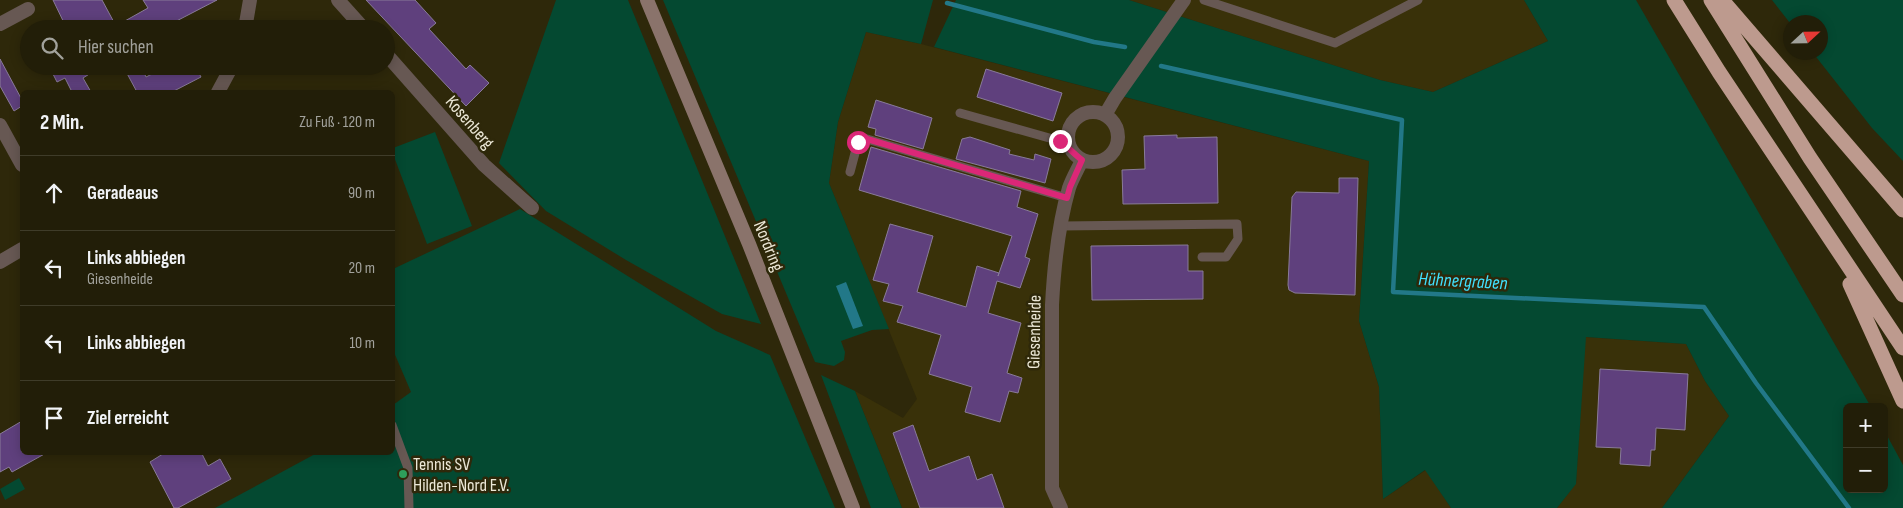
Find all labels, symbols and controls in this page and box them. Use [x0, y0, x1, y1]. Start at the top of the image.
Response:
north arrow [1783, 15, 1828, 60]
search box [20, 20, 395, 75]
icon: search [38, 34, 66, 62]
text: Hier suchen [78, 36, 154, 59]
street label: Kosenberg [441, 92, 498, 153]
text: 2 Min. [40, 110, 84, 135]
text: Zu Fuß · 120 m [299, 113, 375, 132]
route end [1049, 130, 1072, 153]
route start [847, 131, 870, 154]
icon: ahead [40, 179, 68, 207]
text: Geradeaus [87, 182, 158, 205]
text: 90 m [348, 184, 375, 203]
street label: Nordring [749, 218, 788, 274]
text: Links abbiegen [87, 247, 185, 270]
icon: left [40, 254, 68, 282]
text: 20 m [348, 259, 375, 278]
water label: Hühnergraben [1418, 268, 1508, 295]
text: Giesenheide [87, 270, 153, 289]
street label: Giesenheide [1023, 295, 1046, 369]
icon: left [40, 329, 68, 357]
text: Links abbiegen [87, 332, 185, 355]
text: 10 m [349, 334, 375, 353]
map controls [1843, 403, 1888, 493]
button: + [1843, 403, 1888, 448]
icon: arrive [40, 404, 68, 432]
text: Ziel erreicht [87, 407, 169, 430]
button: − [1843, 448, 1888, 493]
place label: Tennis SV Hilden-Nord E.V. [413, 454, 509, 496]
marker: Tennis SV Hilden-Nord E.V. [397, 468, 409, 480]

